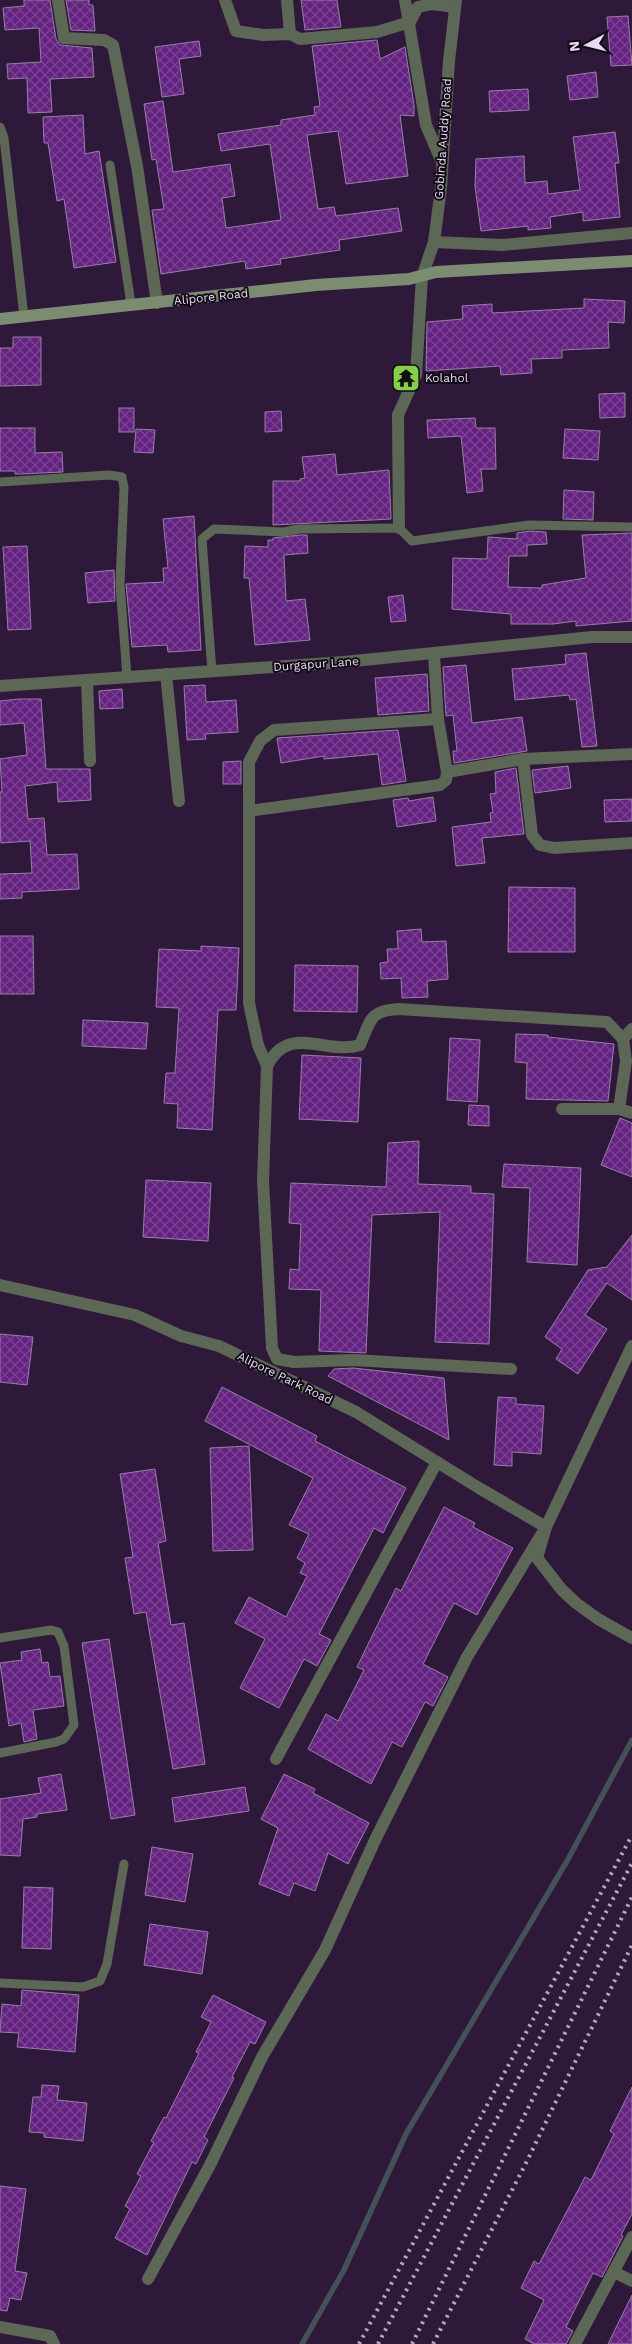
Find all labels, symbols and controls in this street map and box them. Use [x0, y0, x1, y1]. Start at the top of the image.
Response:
north arrow [562, 20, 612, 70]
text: N [566, 40, 583, 53]
street label: Gobinda Auddy Road [432, 78, 454, 200]
street label: Alipore Road [173, 286, 249, 308]
temple icon: Kolahol [391, 363, 421, 393]
place label: Kolahol [425, 371, 469, 385]
street label: Durgapur Lane [273, 654, 359, 674]
street label: Alipore Park Road [235, 1349, 335, 1407]

